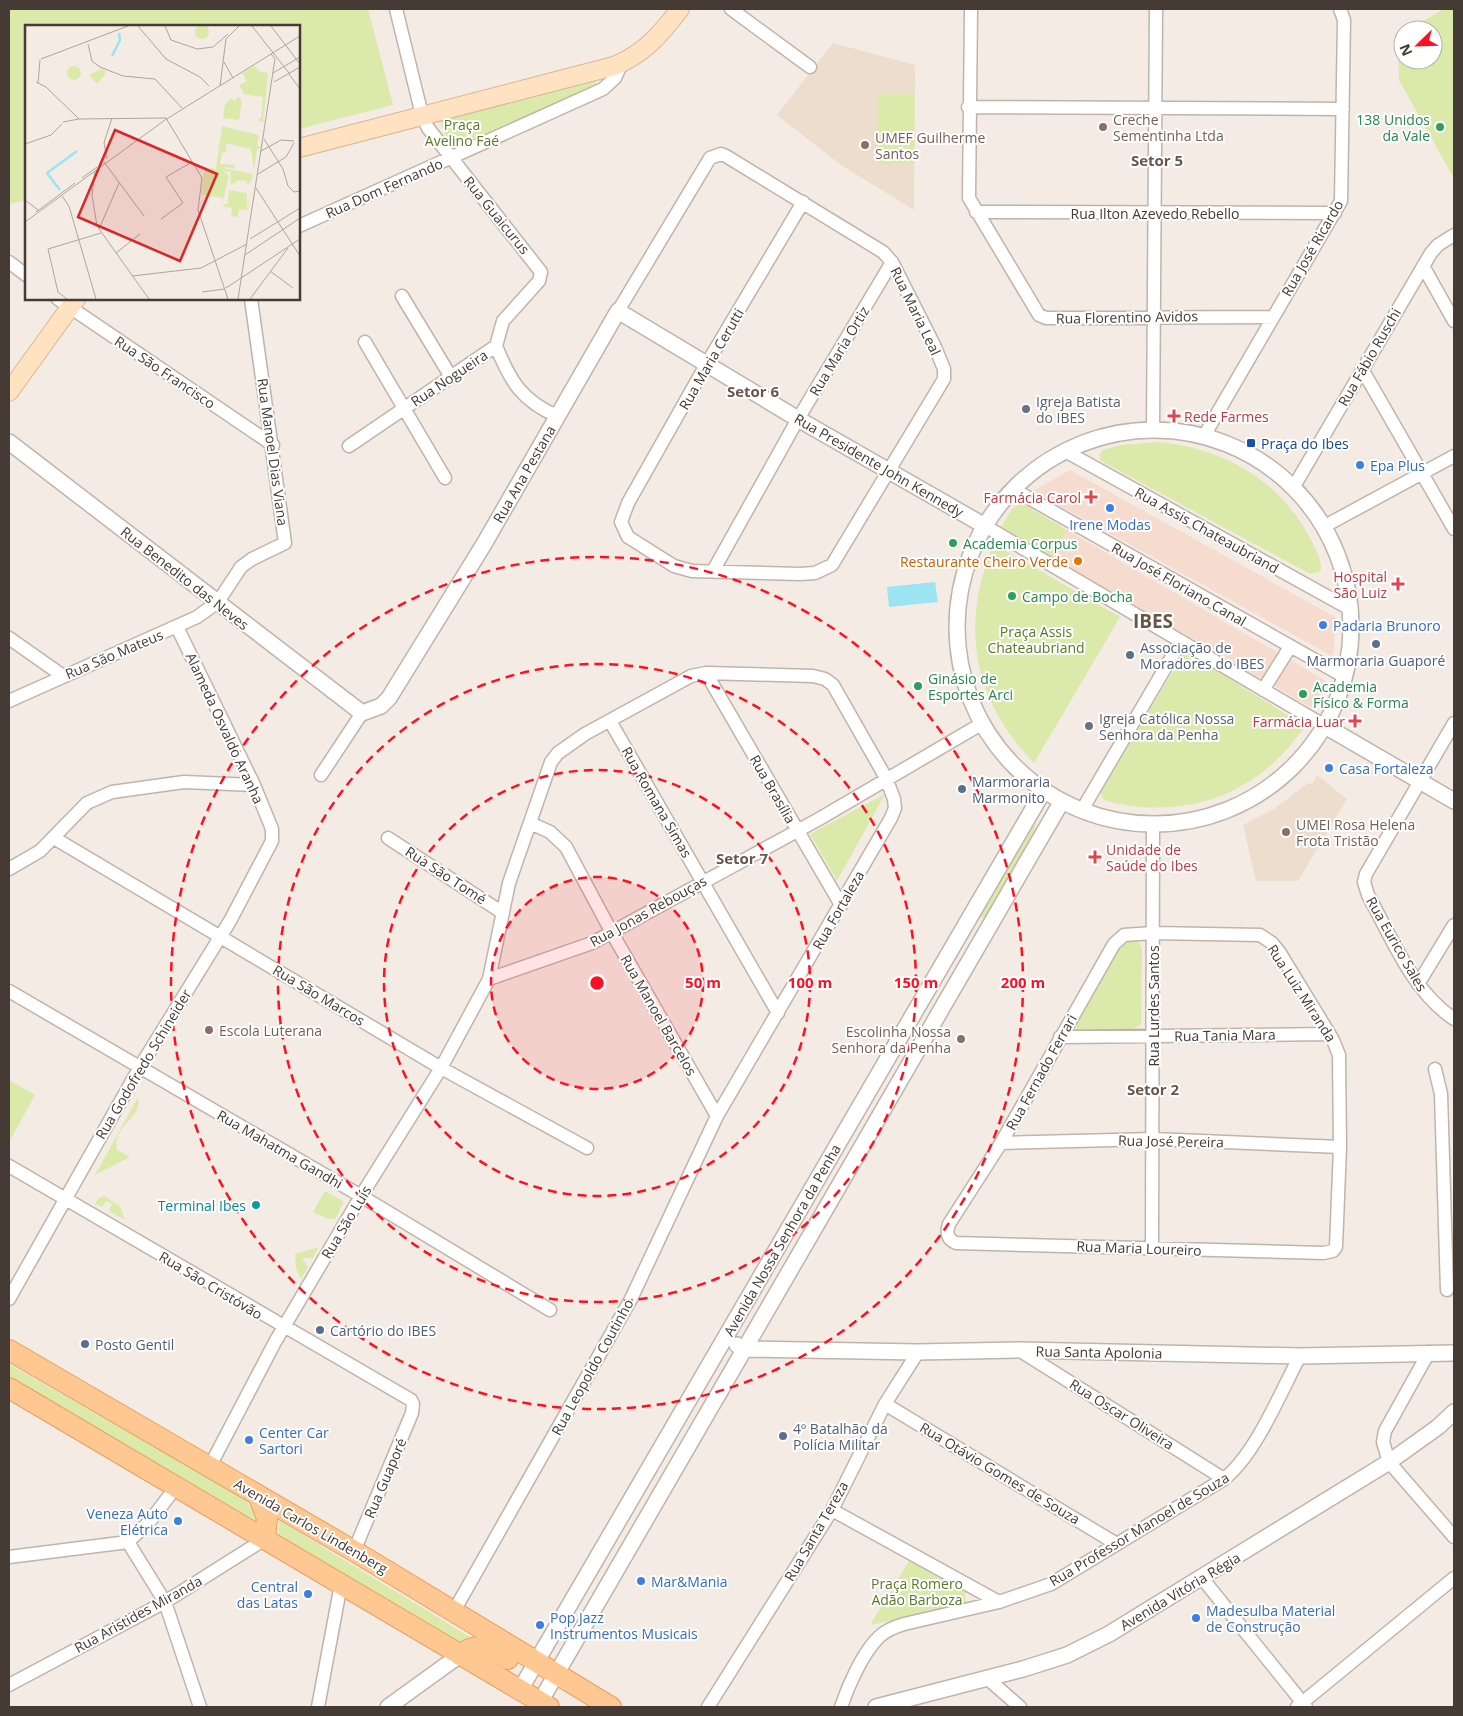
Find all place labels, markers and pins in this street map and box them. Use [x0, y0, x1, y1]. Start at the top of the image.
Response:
place label: Creche Sementinha Ltda [1113, 110, 1224, 145]
place label: 138 Unidos da Vale [1356, 110, 1430, 145]
marker: Creche Sementinha Ltda [1097, 121, 1109, 133]
marker: 138 Unidos da Vale [1434, 121, 1446, 133]
place label: UMEF Guilherme Santos [875, 128, 985, 163]
marker: UMEF Guilherme Santos [859, 139, 871, 151]
place label: Igreja Batista do IBES [1036, 392, 1121, 427]
marker: Igreja Batista do IBES [1020, 403, 1032, 415]
place label: Rede Farmes [1184, 407, 1269, 426]
marker: Rede Farmes [1168, 410, 1180, 422]
place label: Praça do Ibes [1261, 434, 1349, 453]
marker: Praça do Ibes [1245, 437, 1257, 449]
place label: Epa Plus [1370, 456, 1425, 475]
marker: Epa Plus [1354, 459, 1366, 471]
place label: Farmácia Carol [984, 488, 1081, 507]
marker: Farmácia Carol [1085, 491, 1097, 503]
marker: Irene Modas [1104, 502, 1116, 514]
place label: Irene Modas [1069, 515, 1151, 534]
place label: Academia Corpus [963, 534, 1078, 553]
marker: Academia Corpus [947, 537, 959, 549]
place label: Restaurante Cheiro Verde [900, 552, 1068, 571]
marker: Restaurante Cheiro Verde [1072, 555, 1084, 567]
place label: Hospital São Luiz [1333, 567, 1387, 602]
marker: Hospital São Luiz [1391, 577, 1405, 591]
place label: Campo de Bocha [1022, 587, 1133, 606]
marker: Campo de Bocha [1006, 590, 1018, 602]
place label: Padaria Brunoro [1333, 616, 1441, 635]
marker: Padaria Brunoro [1317, 619, 1329, 631]
place label: Associação de Moradores do IBES [1140, 638, 1264, 673]
marker: Marmoraria Guaporé [1370, 638, 1382, 650]
marker: Associação de Moradores do IBES [1124, 649, 1136, 661]
place label: Marmoraria Guaporé [1307, 651, 1446, 670]
place label: Ginásio de Esportes Arci [928, 669, 1013, 704]
place label: Academia Físico & Forma [1313, 677, 1409, 712]
marker: Ginásio de Esportes Arci [912, 680, 924, 692]
marker: Academia Físico & Forma [1297, 688, 1309, 700]
place label: Igreja Católica Nossa Senhora da Penha [1099, 709, 1234, 744]
place label: Farmácia Luar [1252, 712, 1345, 731]
marker: Farmácia Luar [1349, 715, 1361, 727]
marker: Igreja Católica Nossa Senhora da Penha [1083, 720, 1095, 732]
place label: Casa Fortaleza [1339, 759, 1434, 778]
marker: Casa Fortaleza [1323, 762, 1335, 774]
place label: Marmoraria Marmonito [972, 772, 1050, 807]
marker: Marmoraria Marmonito [956, 783, 968, 795]
place label: UMEI Rosa Helena Frota Tristão [1296, 815, 1415, 850]
marker: UMEI Rosa Helena Frota Tristão [1280, 826, 1292, 838]
place label: Unidade de Saúde do Ibes [1106, 840, 1198, 875]
marker: Unidade de Saúde do Ibes [1088, 850, 1102, 864]
centre of rings [588, 974, 606, 992]
place label: Escola Luterana [219, 1021, 322, 1040]
place label: Escolinha Nossa Senhora da Penha [832, 1022, 951, 1057]
marker: Escola Luterana [203, 1024, 215, 1036]
marker: Escolinha Nossa Senhora da Penha [955, 1033, 967, 1045]
place label: Terminal Ibes [158, 1196, 246, 1215]
marker: Terminal Ibes [250, 1199, 262, 1211]
place label: Cartório do IBES [330, 1321, 436, 1340]
marker: Cartório do IBES [314, 1324, 326, 1336]
place label: Posto Gentil [95, 1335, 174, 1354]
marker: Posto Gentil [79, 1338, 91, 1350]
place label: 4º Batalhão da Polícia Militar [793, 1419, 888, 1454]
place label: Center Car Sartori [259, 1423, 329, 1458]
marker: 4º Batalhão da Polícia Militar [777, 1430, 789, 1442]
marker: Center Car Sartori [243, 1434, 255, 1446]
place label: Veneza Auto Elétrica [87, 1504, 168, 1539]
marker: Veneza Auto Elétrica [172, 1515, 184, 1527]
place label: Mar&Mania [651, 1572, 728, 1591]
marker: Mar&Mania [635, 1575, 647, 1587]
place label: Central das Latas [237, 1577, 298, 1612]
marker: Central das Latas [302, 1588, 314, 1600]
place label: Madesulba Material de Construção [1206, 1601, 1335, 1636]
place label: Pop Jazz Instrumentos Musicais [550, 1608, 698, 1643]
marker: Madesulba Material de Construção [1190, 1612, 1202, 1624]
marker: Pop Jazz Instrumentos Musicais [534, 1619, 546, 1631]

